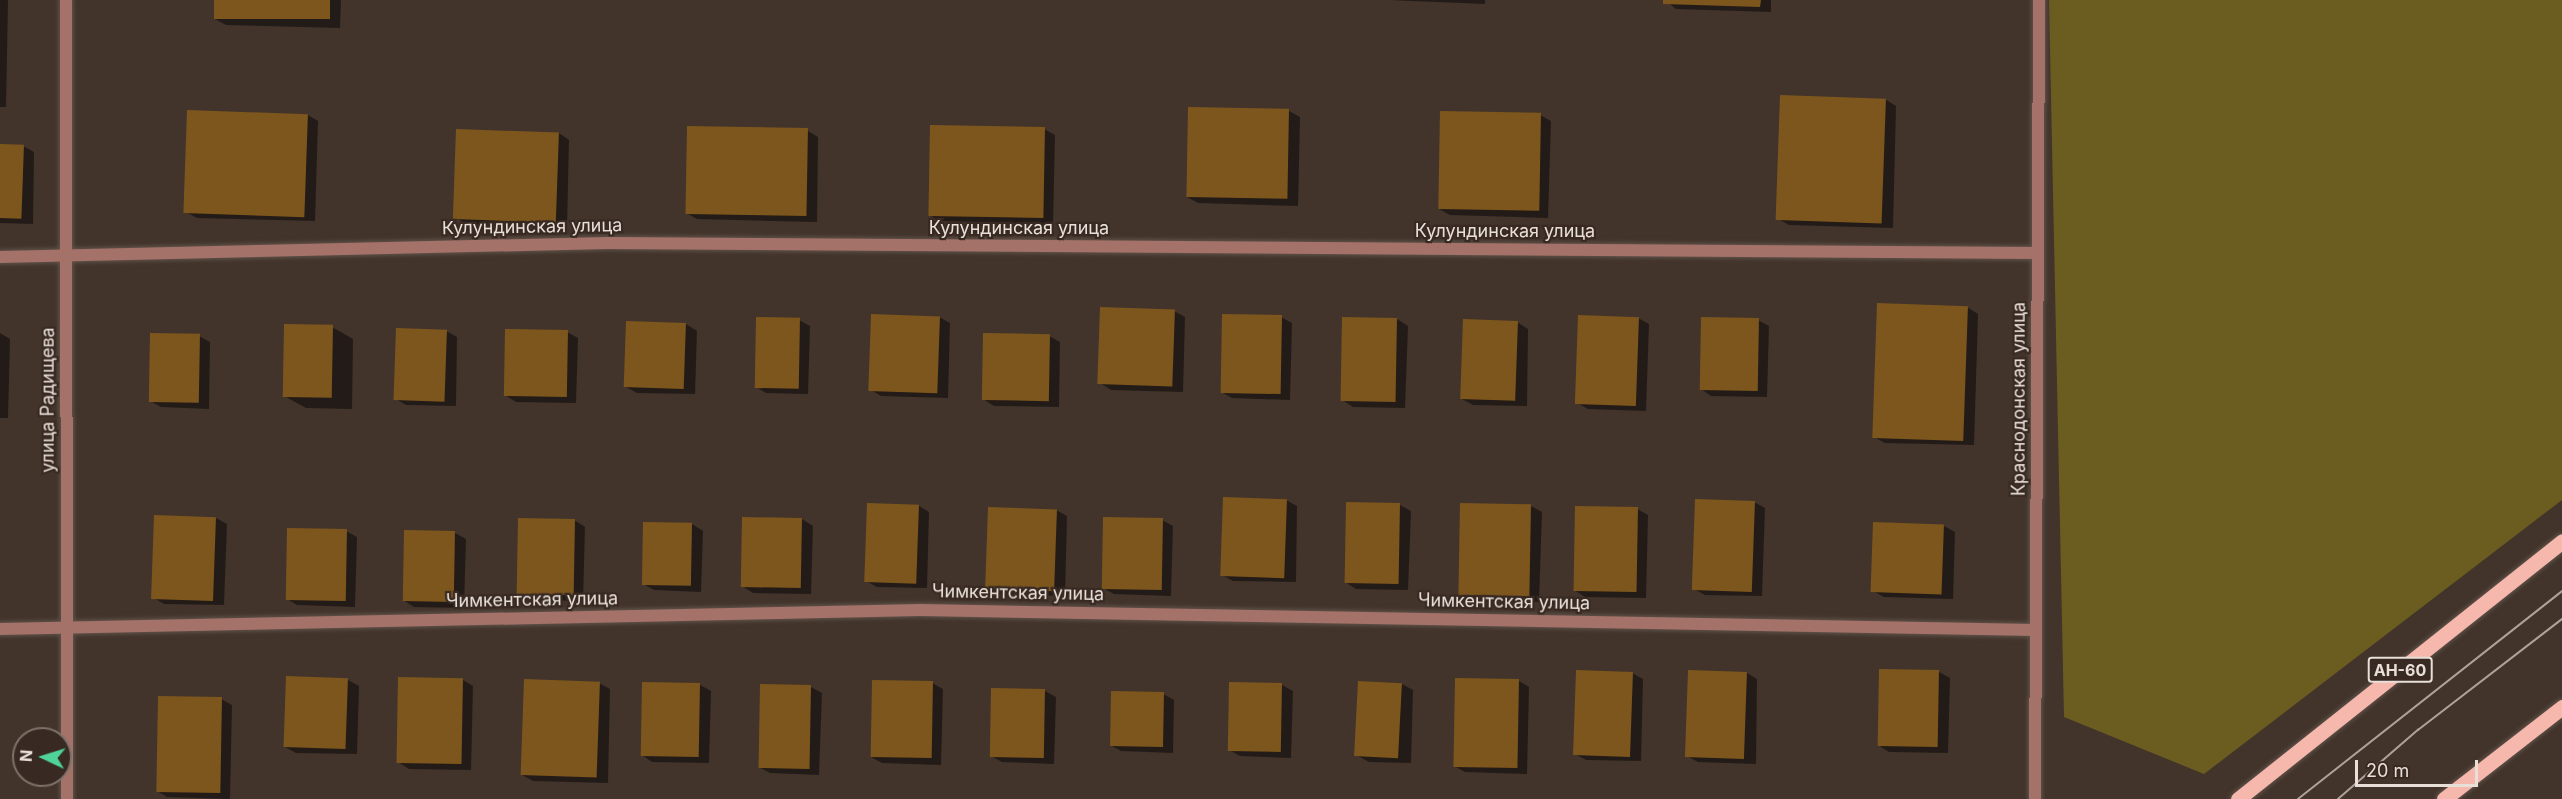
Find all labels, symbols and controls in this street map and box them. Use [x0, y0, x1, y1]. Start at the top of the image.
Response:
street label: Кулундинская улица [442, 215, 622, 239]
street label: Кулундинская улица [929, 217, 1109, 239]
street label: Кулундинская улица [1415, 220, 1595, 242]
street label: Краснодонская улица [2008, 302, 2030, 496]
street label: улица Радищева [37, 327, 59, 473]
street label: Чимкентская улица [932, 581, 1104, 605]
street label: Чимкентская улица [446, 588, 618, 612]
street label: Чимкентская улица [1418, 590, 1590, 614]
road number: АН-60 [2367, 657, 2433, 683]
north arrow [12, 727, 72, 787]
scale bar [2358, 748, 2481, 786]
text: N [16, 749, 36, 763]
text: 20 m [2366, 760, 2409, 781]

